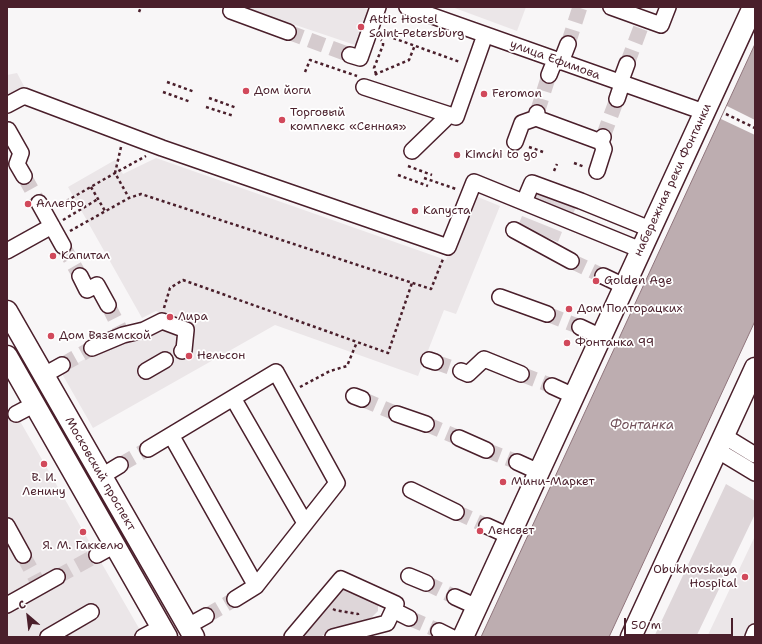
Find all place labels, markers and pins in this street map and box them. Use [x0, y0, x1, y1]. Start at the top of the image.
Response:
place label: Attic Hostel Saint-Petersburg [369, 13, 464, 41]
marker: Attic Hostel Saint-Petersburg [356, 22, 366, 32]
place label: Дом йоги [254, 84, 311, 98]
marker: Дом йоги [241, 86, 251, 96]
place label: Feromon [492, 87, 542, 101]
marker: Feromon [479, 89, 489, 99]
place label: Торговый комплекс «Сенная» [290, 106, 406, 134]
marker: Торговый комплекс «Сенная» [277, 115, 287, 125]
place label: Kimchi to go [465, 148, 538, 162]
marker: Kimchi to go [452, 150, 462, 160]
place label: Аллегро [36, 197, 84, 211]
marker: Аллегро [23, 199, 33, 209]
place label: Капуста [423, 204, 470, 218]
marker: Капуста [410, 206, 420, 216]
place label: Капитал [61, 249, 110, 263]
marker: Капитал [48, 251, 58, 261]
place label: Golden Age [604, 274, 672, 288]
marker: Golden Age [591, 276, 601, 286]
place label: Дом Полторацких [577, 302, 683, 316]
marker: Дом Полторацких [564, 304, 574, 314]
place label: Лира [178, 310, 208, 324]
marker: Лира [165, 312, 175, 322]
place label: Дом Вяземской [59, 329, 151, 343]
marker: Дом Вяземской [46, 331, 56, 341]
place label: Фонтанка 99 [575, 336, 654, 350]
marker: Фонтанка 99 [562, 338, 572, 348]
place label: Нельсон [197, 349, 245, 363]
marker: Нельсон [184, 351, 194, 361]
marker: В. И. Ленину [39, 459, 49, 469]
place label: В. И. Ленину [22, 471, 66, 499]
place label: Мини-Маркет [511, 475, 595, 489]
marker: Мини-Маркет [498, 477, 508, 487]
place label: Ленсвет [488, 524, 534, 538]
marker: Ленсвет [475, 526, 485, 536]
marker: Я. М. Гаккелю [78, 527, 88, 537]
place label: Я. М. Гаккелю [42, 539, 124, 553]
place label: Obukhovskaya Hospital [653, 563, 737, 591]
marker: Obukhovskaya Hospital [740, 572, 750, 582]

